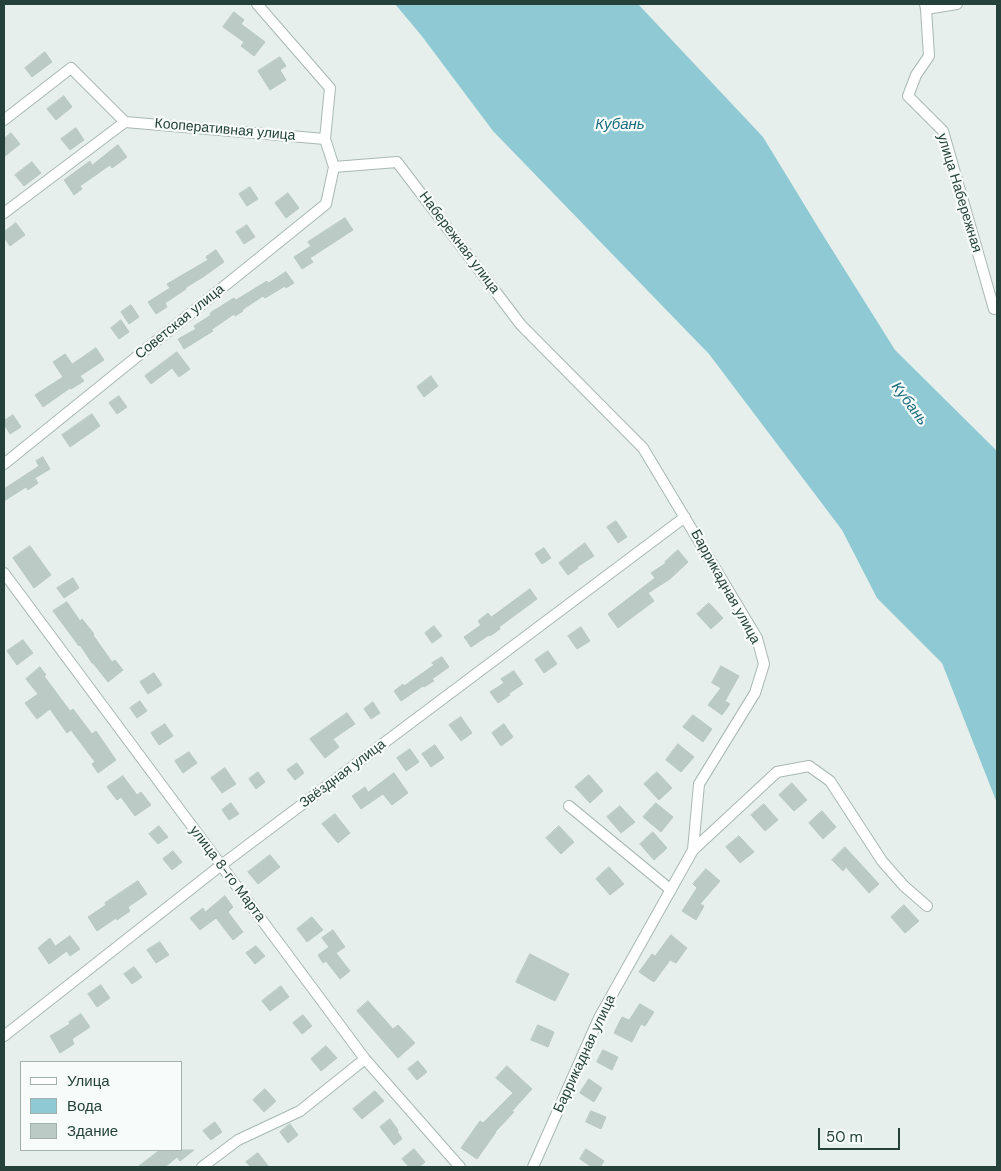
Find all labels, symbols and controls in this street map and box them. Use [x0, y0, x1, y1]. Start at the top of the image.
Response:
street label: Кооперативная улица [154, 115, 296, 145]
water label: Кубань [595, 116, 645, 134]
street label: улица Набережная [933, 131, 985, 255]
street label: Набережная улица [415, 189, 503, 297]
street label: Советская улица [132, 281, 228, 363]
water label: Кубань [887, 379, 931, 429]
street label: Баррикадная улица [687, 527, 763, 647]
street label: Звёздная улица [297, 736, 389, 812]
street label: улица 8-го Марта [185, 823, 269, 925]
street label: Баррикадная улица [550, 992, 620, 1116]
legend [20, 1061, 182, 1151]
text: Улица [67, 1071, 110, 1091]
text: Вода [67, 1096, 102, 1116]
scale bar [821, 1118, 904, 1150]
text: Здание [67, 1121, 118, 1141]
text: 50 m [826, 1127, 863, 1147]

